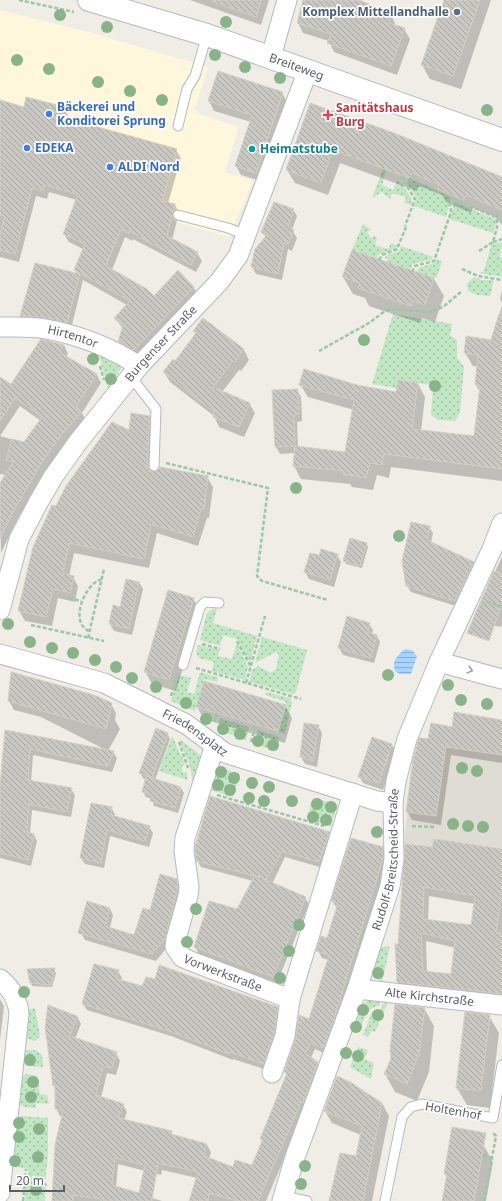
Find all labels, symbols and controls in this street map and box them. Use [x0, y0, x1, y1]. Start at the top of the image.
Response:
place label: Komplex Mittellandhalle [302, 3, 449, 20]
marker: Komplex Mittellandhalle [452, 7, 462, 17]
street label: Breiteweg [267, 49, 326, 84]
place label: Bäckerei und Konditorei Sprung [57, 98, 166, 129]
place label: Sanitätshaus Burg [336, 99, 414, 130]
marker: Bäckerei und Konditorei Sprung [44, 109, 54, 119]
marker: Sanitätshaus Burg [323, 110, 333, 120]
place label: EDEKA [35, 139, 74, 156]
place label: Heimatstube [260, 140, 338, 157]
marker: EDEKA [22, 143, 32, 153]
marker: Heimatstube [247, 144, 257, 154]
place label: ALDI Nord [118, 158, 180, 175]
marker: ALDI Nord [105, 162, 115, 172]
street label: Burgenser Straße [121, 301, 201, 385]
street label: Hirtentor [46, 320, 101, 352]
one-way arrow [467, 666, 474, 674]
street label: Friedensplatz [160, 705, 232, 761]
street label: Rudolf-Breitscheid-Straße [367, 787, 403, 932]
street label: Vorwerkstraße [181, 950, 265, 996]
street label: Alte Kirchstraße [384, 983, 475, 1010]
street label: Holtenhof [424, 1097, 483, 1124]
scale bar [10, 1167, 64, 1193]
text: 20 m [16, 1172, 44, 1189]

